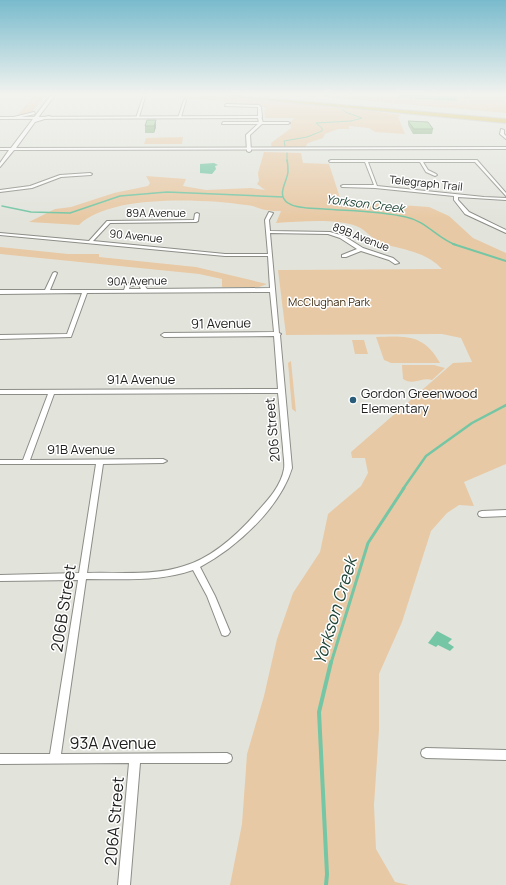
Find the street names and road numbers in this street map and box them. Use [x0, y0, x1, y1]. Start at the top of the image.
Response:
street label: Telegraph Trail [389, 171, 464, 194]
street label: 89A Avenue [126, 205, 187, 220]
street label: 89B Avenue [331, 219, 392, 254]
street label: 90 Avenue [109, 225, 164, 246]
street label: 90A Avenue [107, 272, 168, 289]
street label: 91 Avenue [191, 313, 252, 333]
street label: 91A Avenue [107, 370, 176, 388]
street label: 206 Street [260, 397, 284, 463]
street label: 91B Avenue [47, 440, 116, 458]
street label: 206B Street [45, 562, 81, 654]
street label: 93A Avenue [70, 732, 156, 754]
street label: 206A Street [99, 776, 129, 866]

